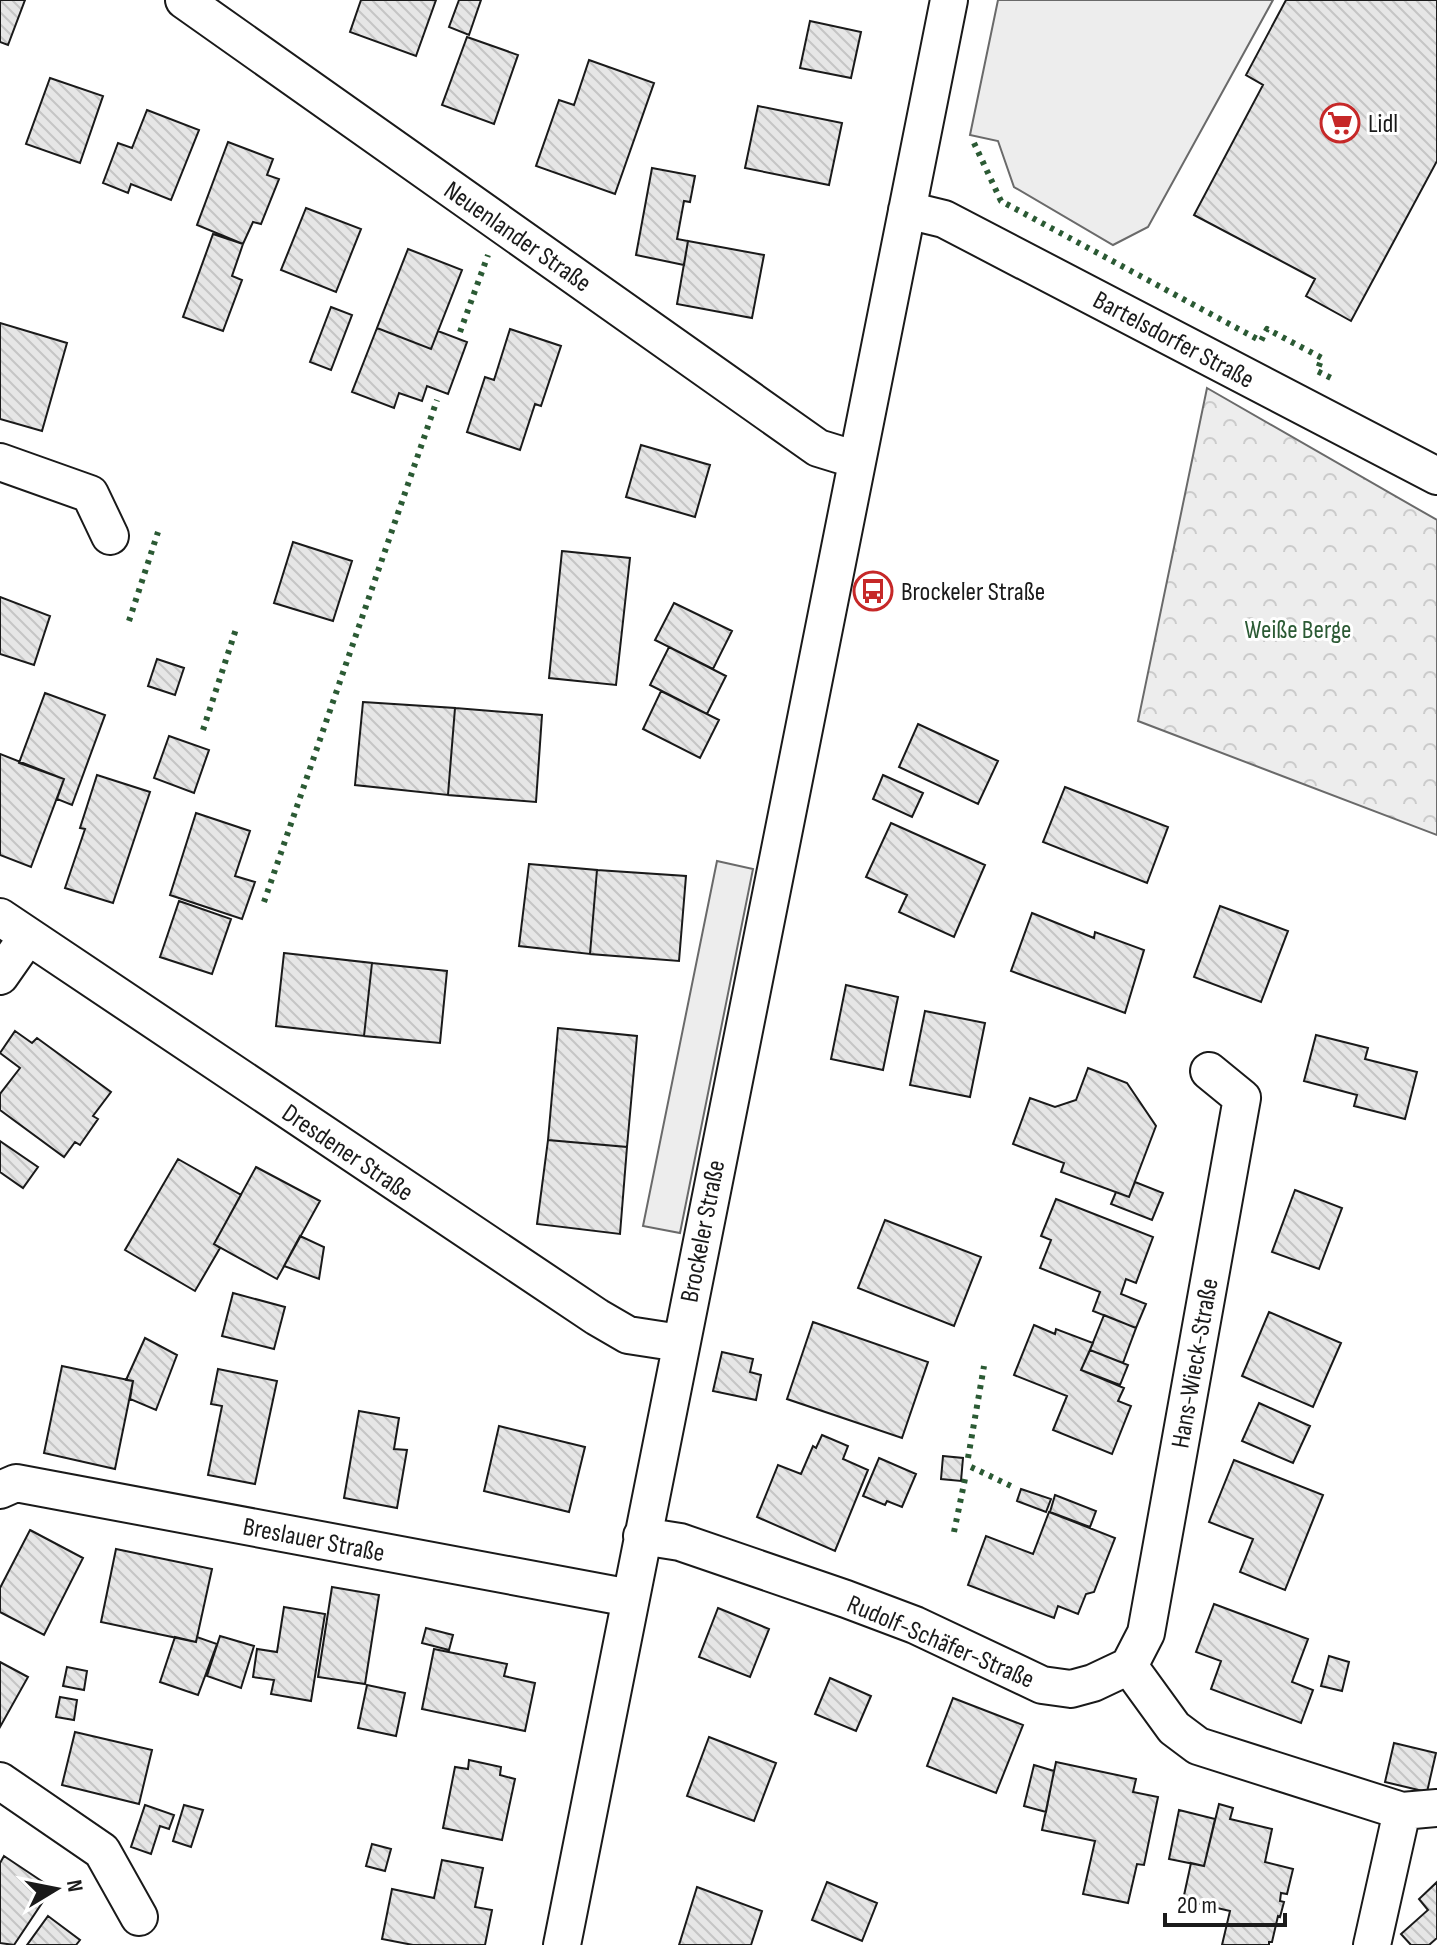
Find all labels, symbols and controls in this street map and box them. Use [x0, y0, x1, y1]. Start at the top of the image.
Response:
supermarket icon: Lidl [1319, 102, 1361, 144]
place label: Lidl [1368, 109, 1398, 140]
street label: Neuenlander Straße [438, 175, 597, 299]
street label: Bartelsdorfer Straße [1088, 285, 1259, 396]
bus stop icon: Brockeler Straße [852, 570, 894, 612]
place label: Brockeler Straße [901, 577, 1045, 608]
park label: Weiße Berge [1245, 615, 1351, 646]
street label: Dresdener Straße [276, 1098, 419, 1208]
street label: Brockeler Straße [675, 1158, 732, 1305]
street label: Hans-Wieck-Straße [1165, 1276, 1226, 1451]
street label: Breslauer Straße [240, 1512, 387, 1569]
street label: Rudolf-Schäfer-Straße [842, 1589, 1039, 1696]
north arrow [16, 1849, 96, 1929]
scale bar [1165, 1877, 1285, 1927]
text: N [60, 1878, 89, 1894]
text: 20 m [1177, 1891, 1217, 1920]

